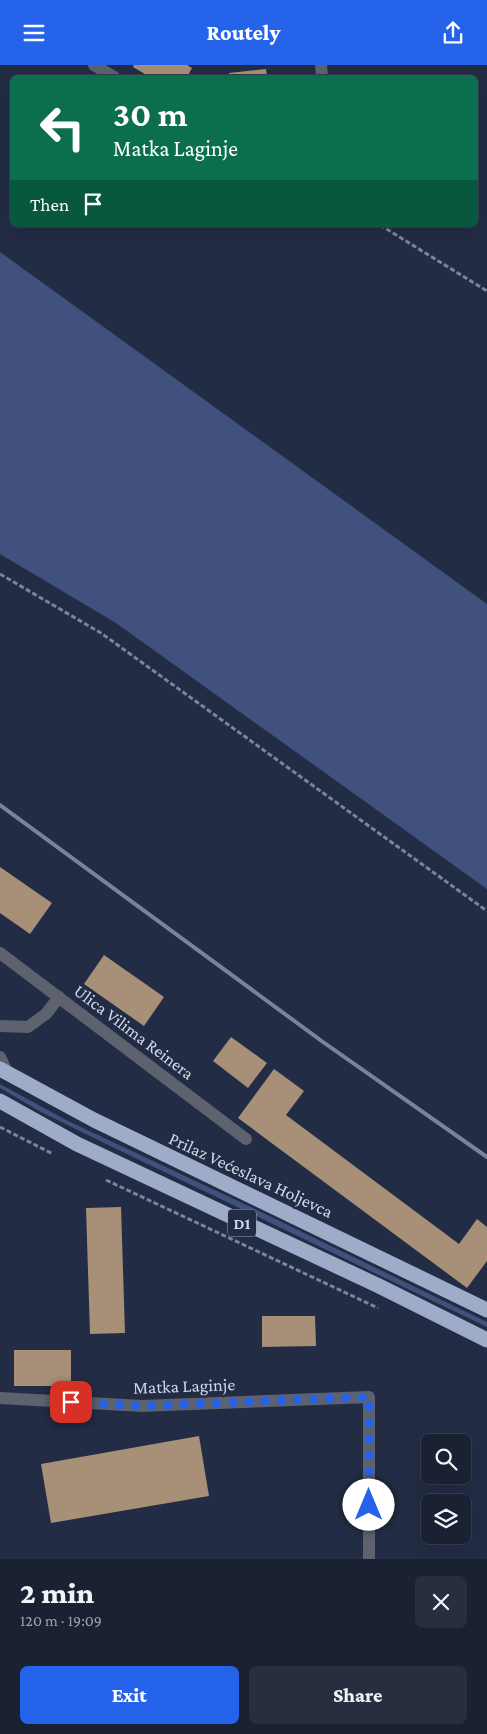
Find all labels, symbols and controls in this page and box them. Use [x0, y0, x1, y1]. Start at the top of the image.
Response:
icon: menu [20, 19, 48, 47]
icon: share [439, 19, 467, 47]
text: Routely [207, 20, 280, 45]
icon: left [30, 95, 95, 160]
text: 30 m [113, 95, 188, 134]
text: Matka Laginje [113, 136, 238, 161]
icon: arrive [79, 190, 107, 218]
text: Then [30, 194, 69, 215]
street label: Ulica Vilima Reinera [70, 980, 198, 1084]
street label: Prilaz Većeslava Holjevca [165, 1128, 336, 1223]
road number: D1 [228, 1209, 256, 1237]
street label: Matka Laginje [133, 1374, 236, 1399]
pin [50, 1381, 92, 1423]
icon: arrive [57, 1388, 85, 1416]
map controls [421, 1434, 471, 1544]
button: search [421, 1434, 471, 1484]
position arrow [342, 1478, 394, 1530]
button: layers [421, 1494, 471, 1544]
text: 2 min [20, 1576, 94, 1609]
button: close [415, 1576, 467, 1628]
text: 120 m · 19:09 [20, 1612, 102, 1629]
button: Exit [20, 1666, 239, 1724]
button: Share [249, 1666, 467, 1724]

